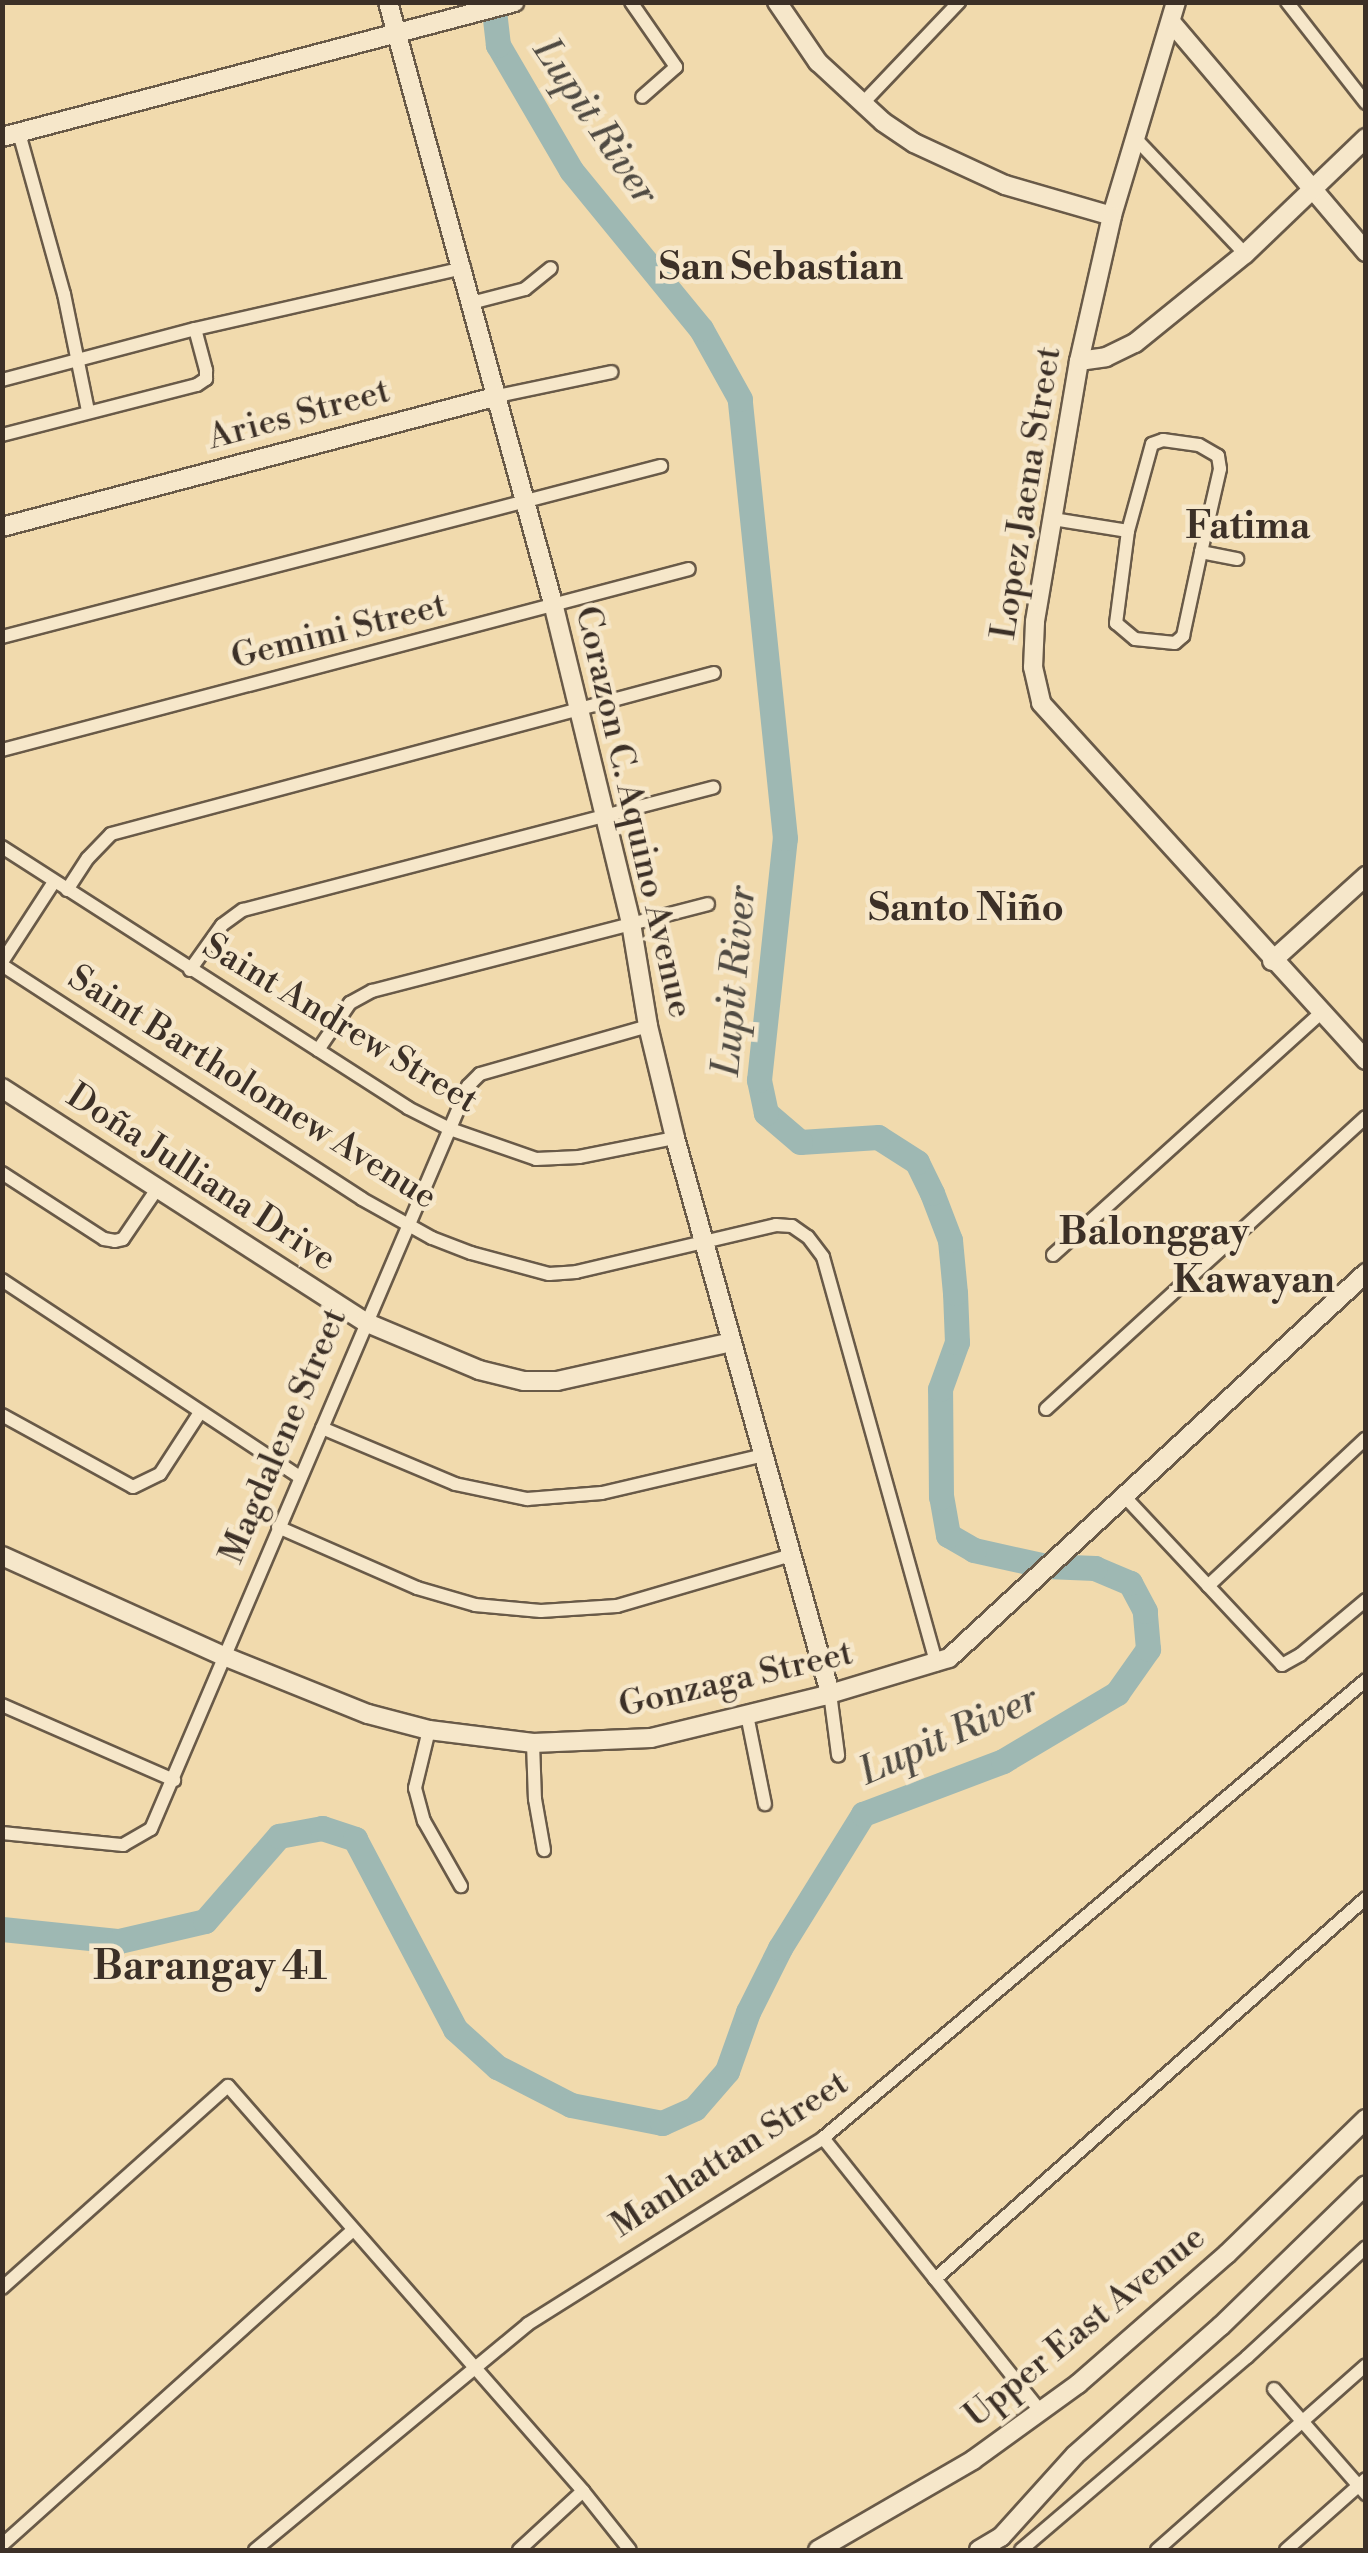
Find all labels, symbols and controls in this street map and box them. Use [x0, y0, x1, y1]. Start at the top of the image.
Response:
water label: Lupit River [523, 30, 667, 214]
district label: San Sebastian [659, 245, 903, 291]
street label: Lopez Jaena Street [983, 344, 1071, 642]
street label: Aries Street [203, 371, 395, 459]
district label: Fatima [1186, 504, 1310, 550]
street label: Gemini Street [227, 585, 451, 679]
street label: Corazon C. Aquino Avenue [565, 602, 701, 1022]
water label: Lupit River [704, 884, 766, 1078]
district label: Santo Niño [868, 886, 1064, 932]
street label: Saint Andrew Street [195, 925, 485, 1123]
street label: Saint Bartholomew Avenue [60, 957, 444, 1219]
street label: Doña Julliana Drive [59, 1075, 343, 1281]
district label: Balonggay [1059, 1210, 1249, 1256]
district label: Kawayan [1173, 1258, 1335, 1304]
street label: Magdalene Street [211, 1302, 357, 1570]
street label: Gonzaga Street [615, 1633, 857, 1727]
water label: Lupit River [853, 1676, 1045, 1796]
district label: Barangay 41 [93, 1943, 327, 1991]
street label: Manhattan Street [604, 2063, 856, 2247]
street label: Upper East Avenue [956, 2217, 1214, 2437]

